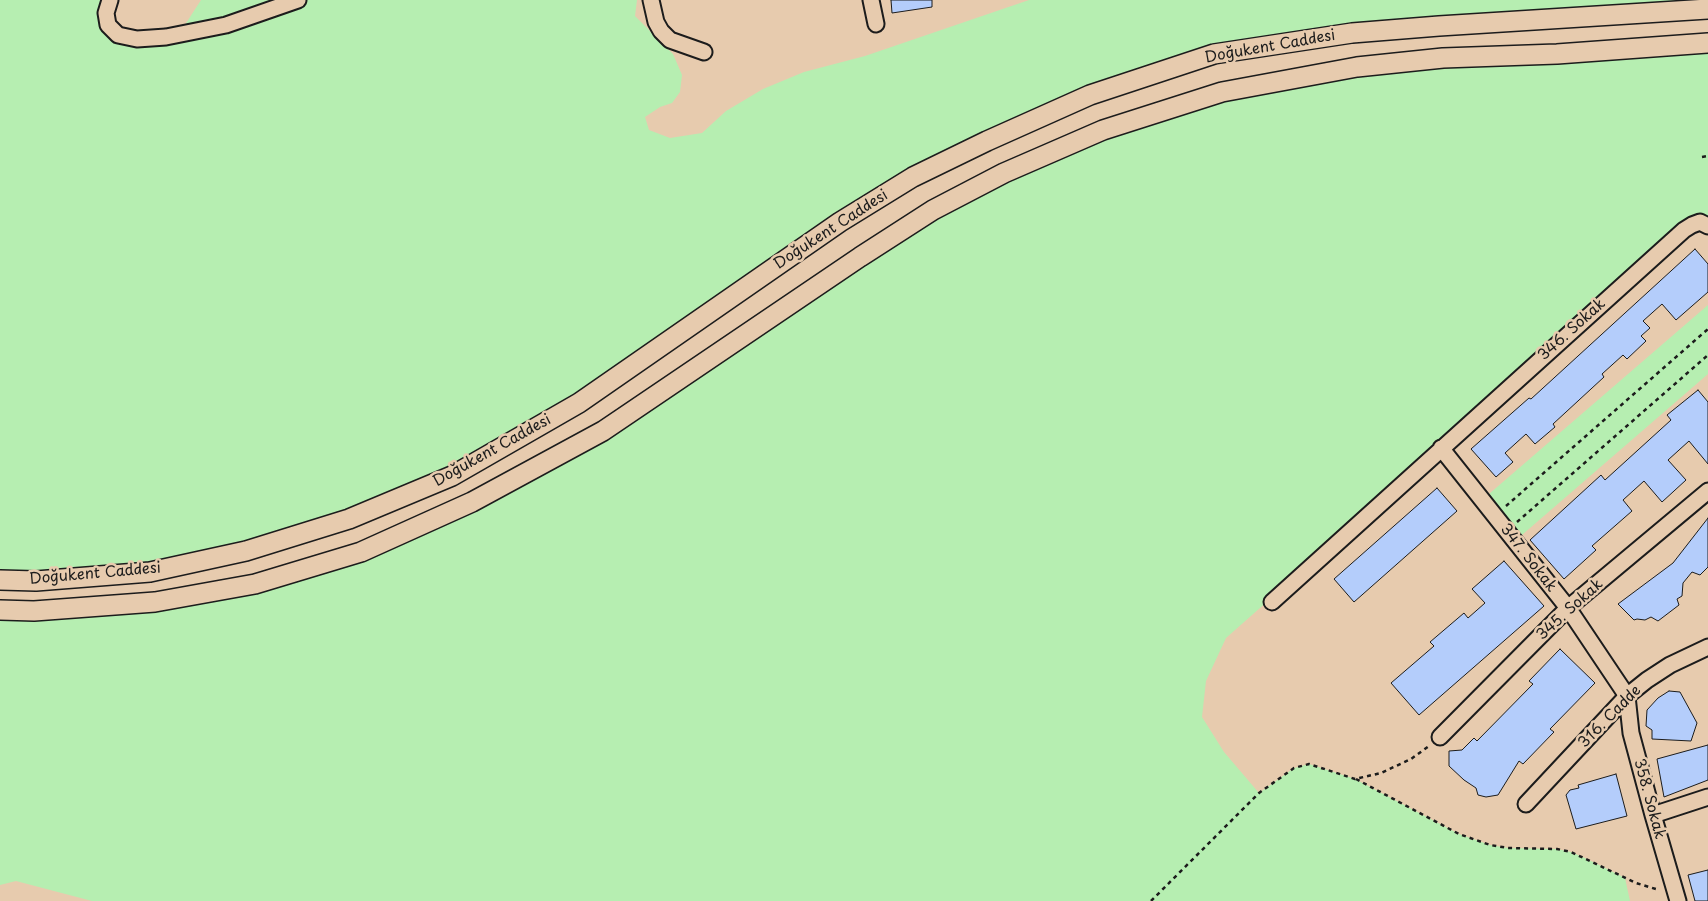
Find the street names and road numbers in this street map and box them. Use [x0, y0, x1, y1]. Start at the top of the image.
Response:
street label: Doğukent Caddesi [1203, 27, 1337, 67]
street label: Doğukent Caddesi [771, 186, 891, 274]
street label: 346. Sokak [1535, 295, 1609, 365]
street label: Doğukent Caddesi [430, 411, 554, 491]
street label: 347. Sokak [1496, 520, 1560, 596]
street label: Doğukent Caddesi [28, 559, 162, 589]
street label: 345. Sokak [1533, 576, 1607, 644]
street label: 316. Cadde [1575, 682, 1645, 752]
street label: 358. Sokak [1630, 757, 1668, 841]

